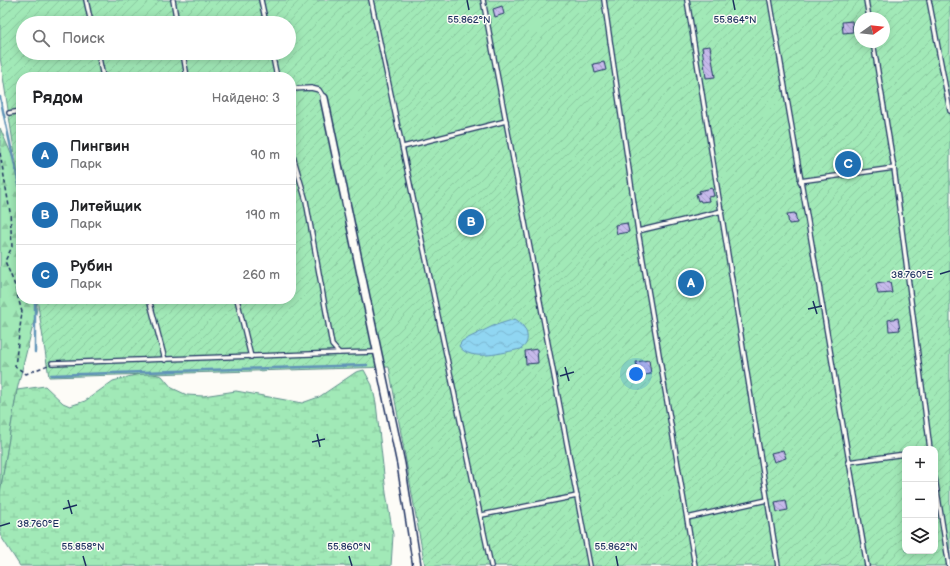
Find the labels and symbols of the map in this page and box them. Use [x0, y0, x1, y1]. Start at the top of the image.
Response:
north arrow [854, 12, 890, 48]
text: 55.862°N [447, 14, 491, 26]
text: 55.864°N [713, 14, 757, 26]
pin: C [835, 149, 861, 179]
pin: B [458, 207, 484, 237]
pin: A [678, 268, 704, 298]
text: 38.760°E [891, 269, 933, 281]
your location [626, 364, 646, 384]
text: 38.760°E [17, 518, 59, 530]
text: 55.858°N [62, 541, 104, 553]
text: 55.860°N [327, 541, 371, 553]
text: 55.862°N [594, 541, 638, 553]

